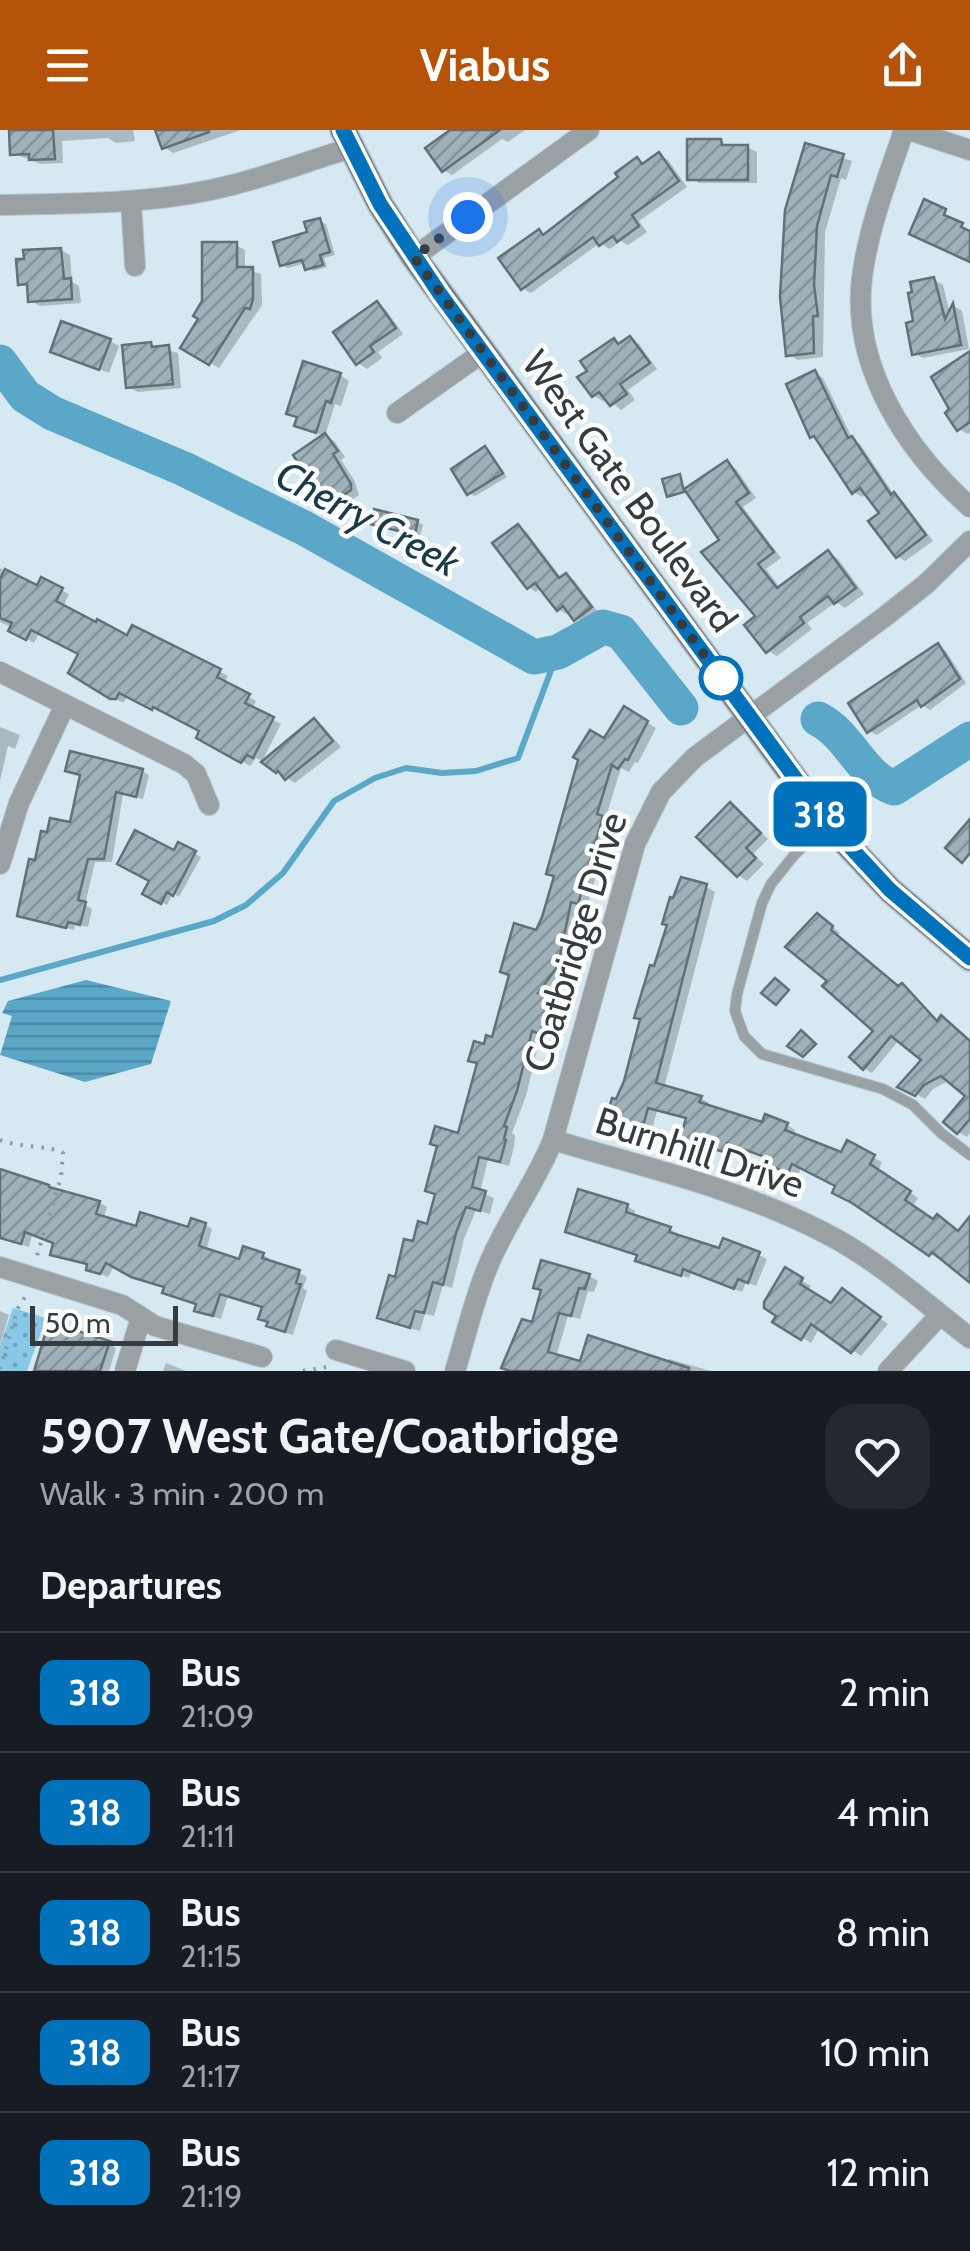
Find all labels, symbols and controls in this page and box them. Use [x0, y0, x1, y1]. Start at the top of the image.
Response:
icon: menu [40, 38, 95, 93]
text: Viabus [420, 38, 550, 92]
icon: share [875, 38, 930, 93]
your location [443, 192, 493, 242]
street label: West Gate Boulevard [512, 341, 748, 641]
water label: Cherry Creek [268, 449, 470, 588]
unlabelled marker [700, 657, 742, 699]
line badge: 318 [762, 782, 878, 846]
text: 318 [794, 793, 846, 836]
street label: Coatbridge Drive [513, 807, 637, 1077]
street label: Burnhill Drive [590, 1096, 810, 1208]
scale bar [30, 1301, 178, 1346]
text: 50 m [45, 1306, 111, 1340]
button: heart [825, 1404, 930, 1509]
text: 5907 West Gate/Coatbridge [40, 1407, 619, 1465]
text: Walk · 3 min · 200 m [40, 1474, 324, 1513]
text: Departures [40, 1562, 222, 1609]
text: Bus [180, 1649, 241, 1696]
text: 2 min [839, 1669, 930, 1716]
text: 318 [69, 1671, 121, 1714]
text: 21:09 [180, 1696, 254, 1735]
text: Bus [180, 1769, 241, 1816]
text: 4 min [837, 1789, 930, 1836]
text: 318 [69, 1791, 121, 1834]
text: 21:11 [180, 1816, 235, 1855]
text: Bus [180, 1889, 241, 1936]
text: 8 min [836, 1909, 930, 1956]
text: 318 [69, 1911, 121, 1954]
text: 21:15 [180, 1936, 242, 1975]
text: Bus [180, 2009, 241, 2056]
text: 10 min [820, 2029, 930, 2076]
text: 318 [69, 2031, 121, 2074]
text: 21:17 [180, 2056, 240, 2095]
text: Bus [180, 2129, 241, 2176]
text: 12 min [827, 2149, 930, 2196]
text: 318 [69, 2151, 121, 2194]
text: 21:19 [180, 2176, 242, 2215]

